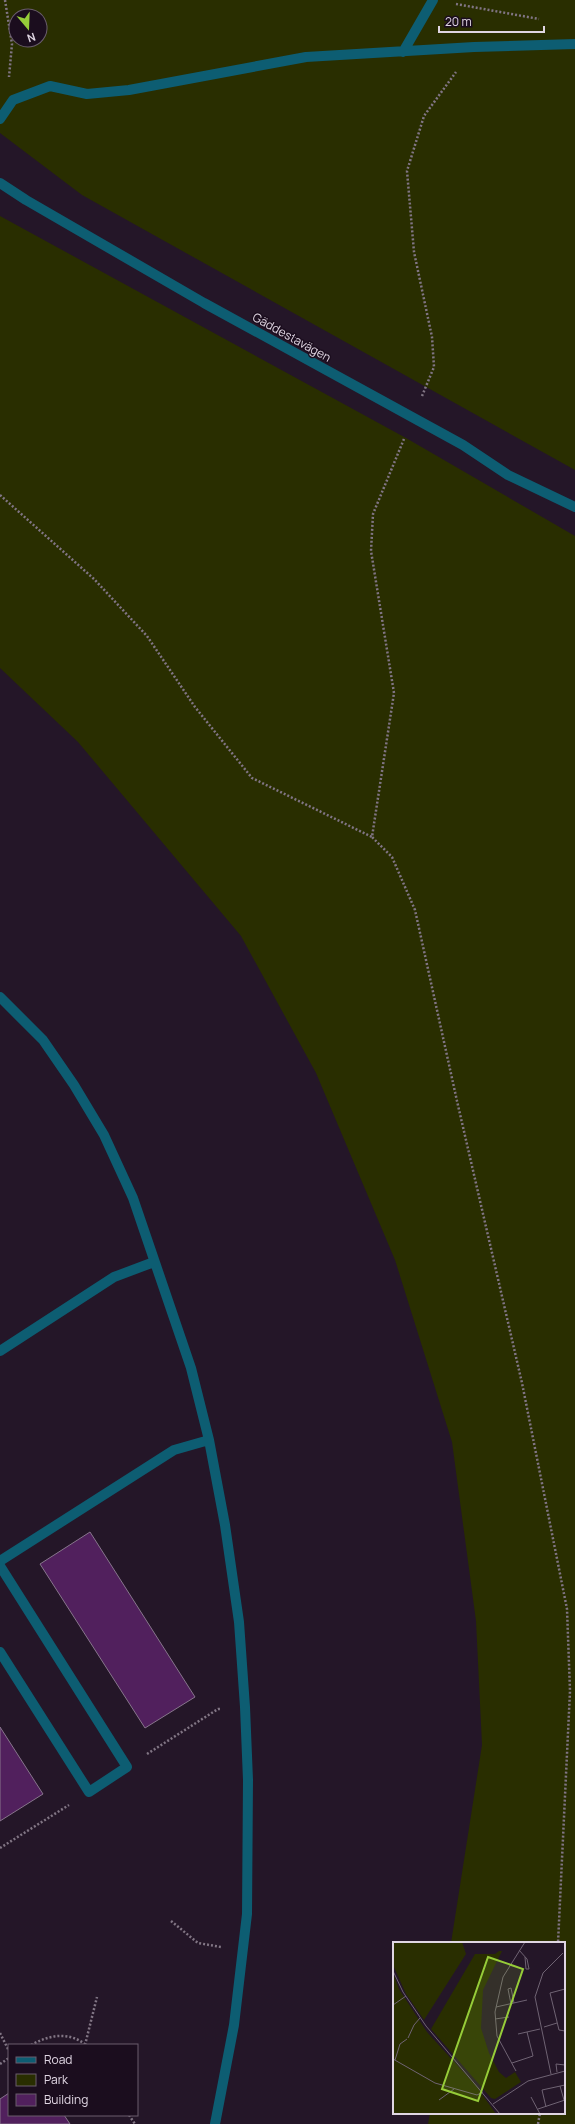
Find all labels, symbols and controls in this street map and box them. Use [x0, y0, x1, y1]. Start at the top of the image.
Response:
north arrow [8, 8, 48, 48]
scale bar [439, 8, 544, 34]
text: 20 m [445, 13, 472, 30]
text: N [25, 30, 38, 46]
street label: Gäddestavägen [250, 308, 334, 366]
inset map [393, 1942, 565, 2114]
legend [8, 2044, 138, 2116]
text: Road [44, 2051, 72, 2068]
text: Park [44, 2071, 69, 2088]
text: Building [44, 2091, 88, 2108]

